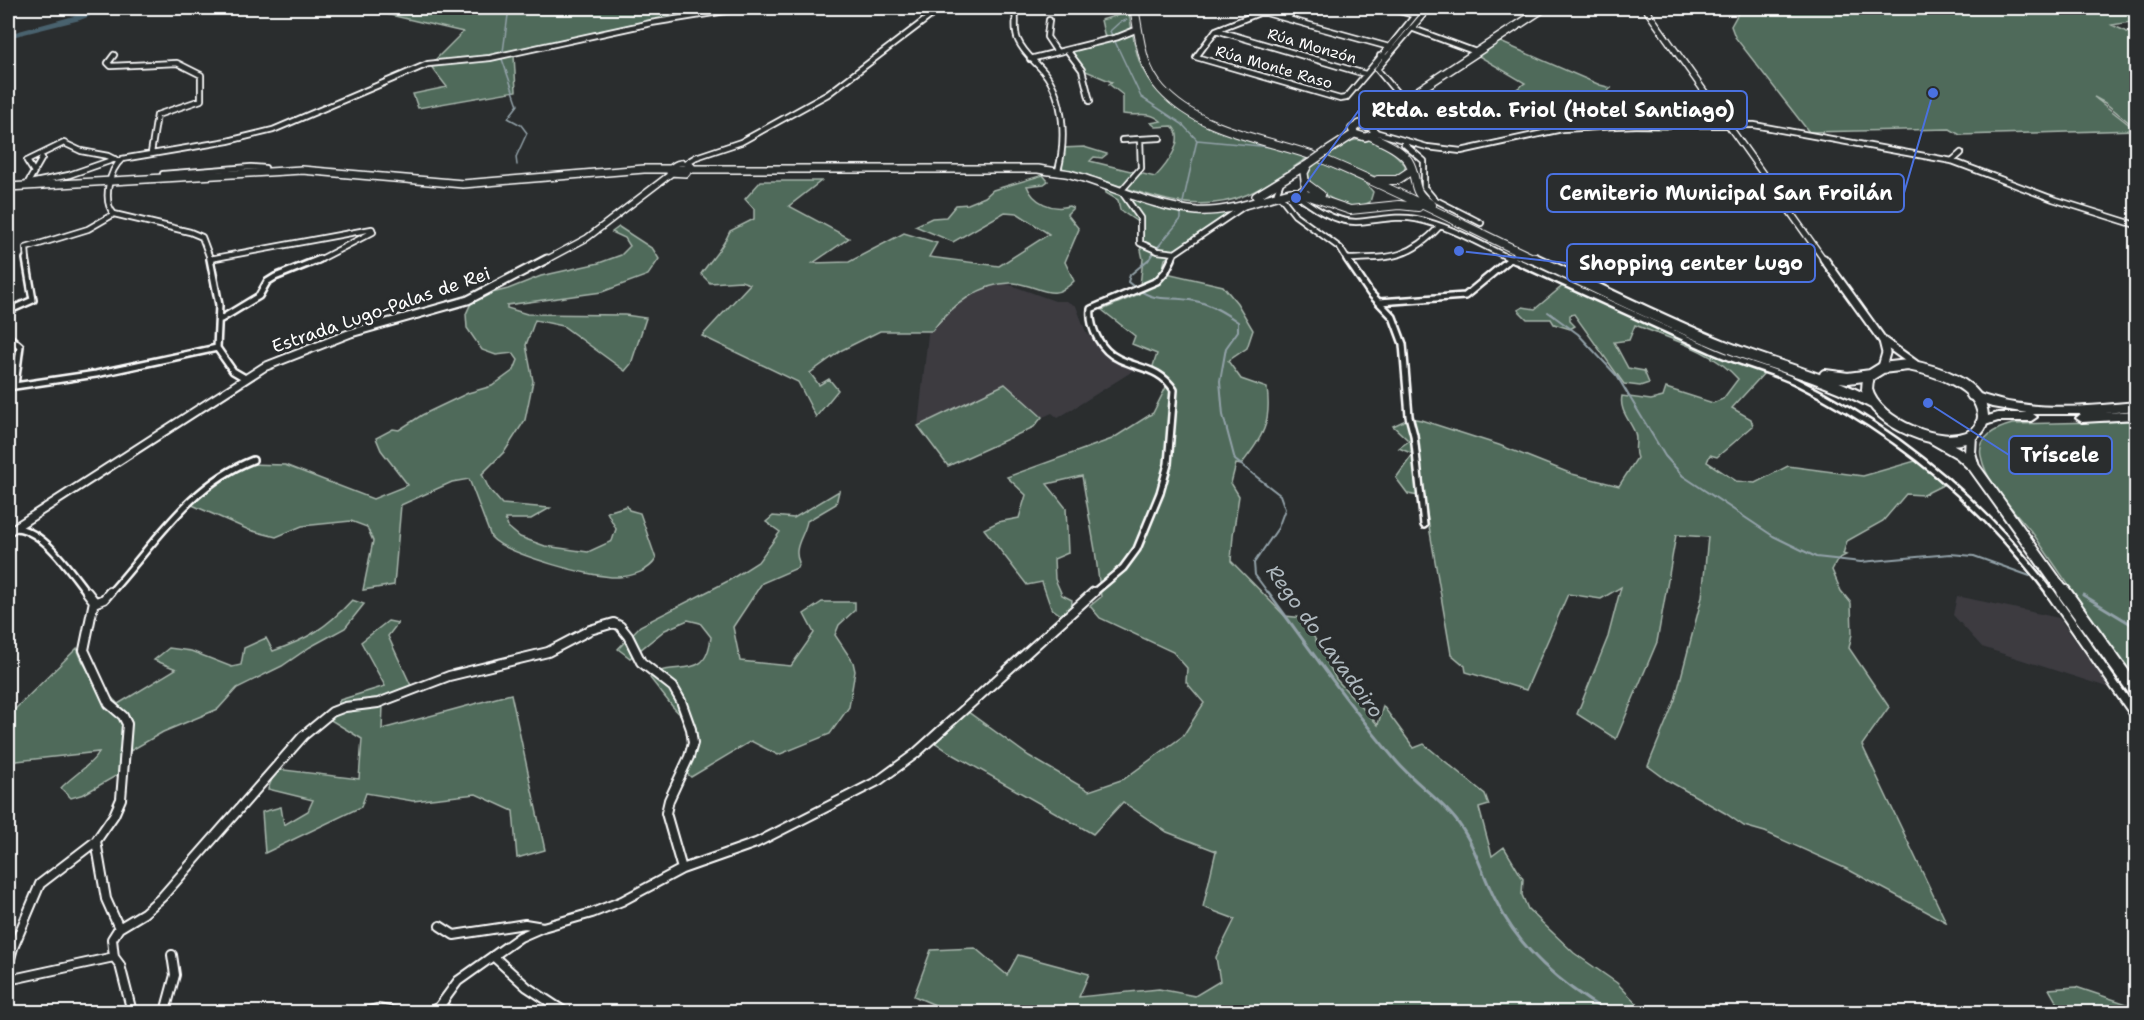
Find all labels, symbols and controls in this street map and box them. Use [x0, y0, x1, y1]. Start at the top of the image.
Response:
street label: Rúa Monzón [1265, 24, 1359, 68]
street label: Rúa Monte Raso [1213, 41, 1335, 93]
callout: Rtda. estda. Friol (Hotel Santiago) [1359, 91, 1747, 129]
text: Rtda. estda. Friol (Hotel Santiago) [1371, 97, 1735, 123]
callout: Cemiterio Municipal San Froilán [1547, 174, 1904, 212]
text: Cemiterio Municipal San Froilán [1559, 180, 1893, 206]
callout: Shopping center Lugo [1567, 244, 1815, 282]
text: Shopping center Lugo [1579, 250, 1803, 276]
street label: Estrada Lugo-Palas de Rei [269, 261, 493, 359]
callout: Tríscele [2009, 436, 2112, 474]
text: Tríscele [2021, 442, 2100, 468]
water label: Rego do Lavadoiro [1261, 559, 1389, 723]

